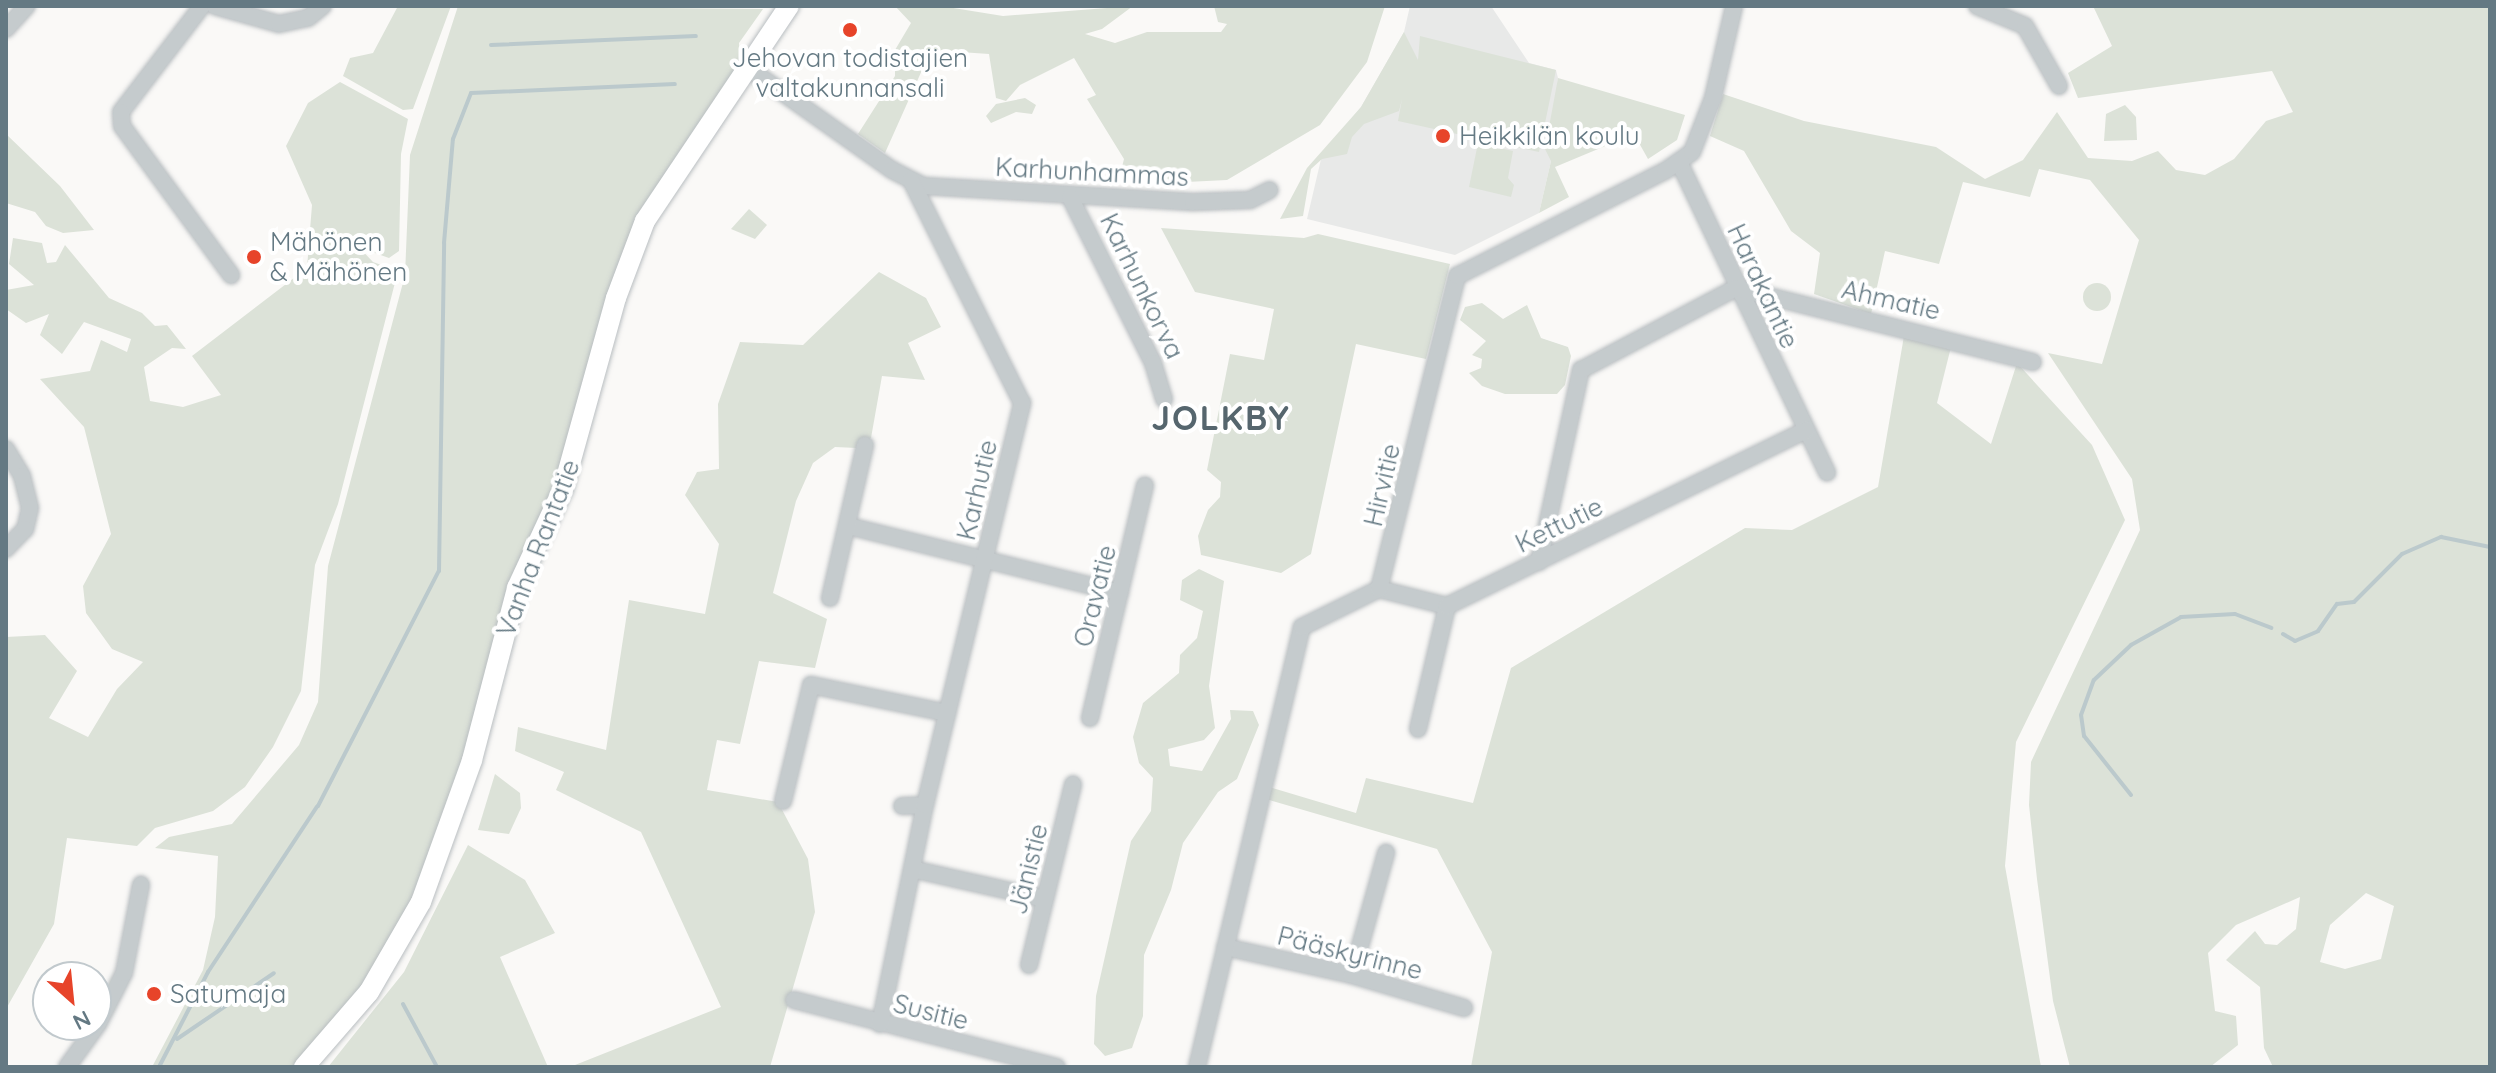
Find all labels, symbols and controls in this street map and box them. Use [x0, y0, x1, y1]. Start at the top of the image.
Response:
marker: Jehovan todistajien valtakunnansali [841, 21, 859, 39]
place label: Jehovan todistajien valtakunnansali [732, 42, 968, 104]
place label: Heikkilän koulu [1459, 120, 1640, 152]
marker: Heikkilän koulu [1434, 127, 1452, 145]
street label: Karhunhammas [994, 151, 1190, 193]
street label: Karhunkorva [1093, 208, 1191, 364]
street label: Harakantie [1721, 219, 1805, 353]
place label: Mähönen & Mähönen [270, 226, 407, 288]
marker: Mähönen & Mähönen [245, 248, 263, 266]
street label: Ahmatie [1839, 274, 1943, 326]
district label: JOLKBY [1151, 398, 1291, 438]
street label: Karhutie [950, 437, 1004, 543]
street label: Hirvitie [1357, 441, 1407, 529]
street label: Vanha Rantatie [490, 455, 586, 641]
street label: Kettutie [1510, 491, 1608, 559]
street label: Oravatie [1067, 542, 1123, 650]
street label: Jänistie [1002, 820, 1054, 918]
street label: Pääskyrinne [1274, 920, 1426, 986]
north arrow [32, 961, 112, 1041]
place label: Satumaja [170, 978, 286, 1010]
marker: Satumaja [145, 985, 163, 1003]
street label: Susitie [890, 988, 972, 1036]
text: N [68, 1004, 96, 1037]

